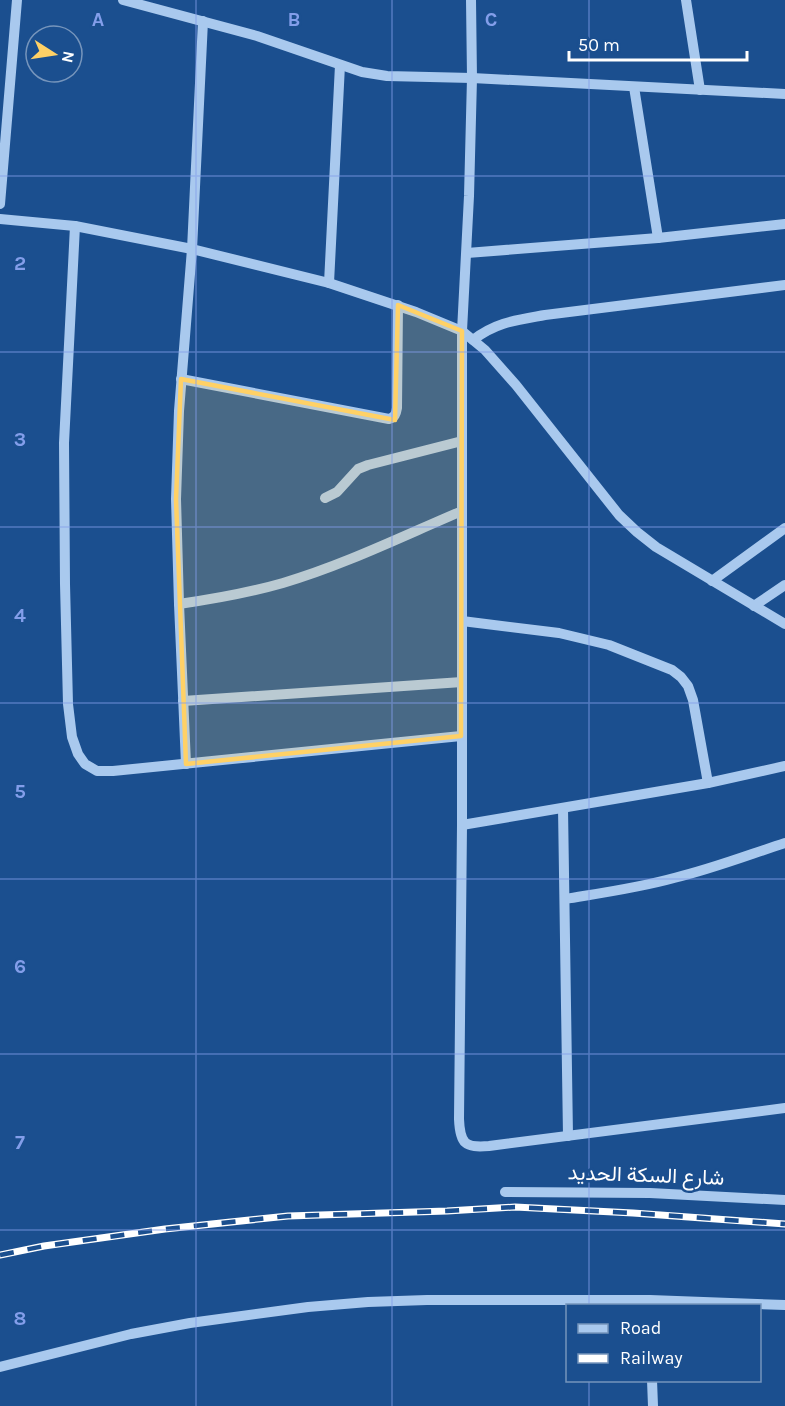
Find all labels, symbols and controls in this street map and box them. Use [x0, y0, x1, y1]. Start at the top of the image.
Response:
text: A [92, 8, 105, 31]
text: B [288, 8, 300, 31]
text: C [485, 8, 497, 31]
north arrow [24, 24, 84, 84]
scale bar [569, 24, 748, 62]
text: 50 m [578, 34, 620, 56]
text: N [58, 49, 79, 65]
text: 2 [14, 252, 26, 275]
text: 3 [14, 428, 26, 451]
text: 4 [14, 604, 26, 627]
text: 5 [14, 780, 26, 803]
text: 6 [14, 955, 26, 978]
text: 7 [15, 1131, 25, 1154]
street label: شارع السكة الحديد [567, 1160, 725, 1192]
legend [566, 1304, 761, 1382]
text: 8 [14, 1307, 26, 1330]
text: Road [620, 1317, 661, 1339]
text: Railway [620, 1347, 683, 1369]

